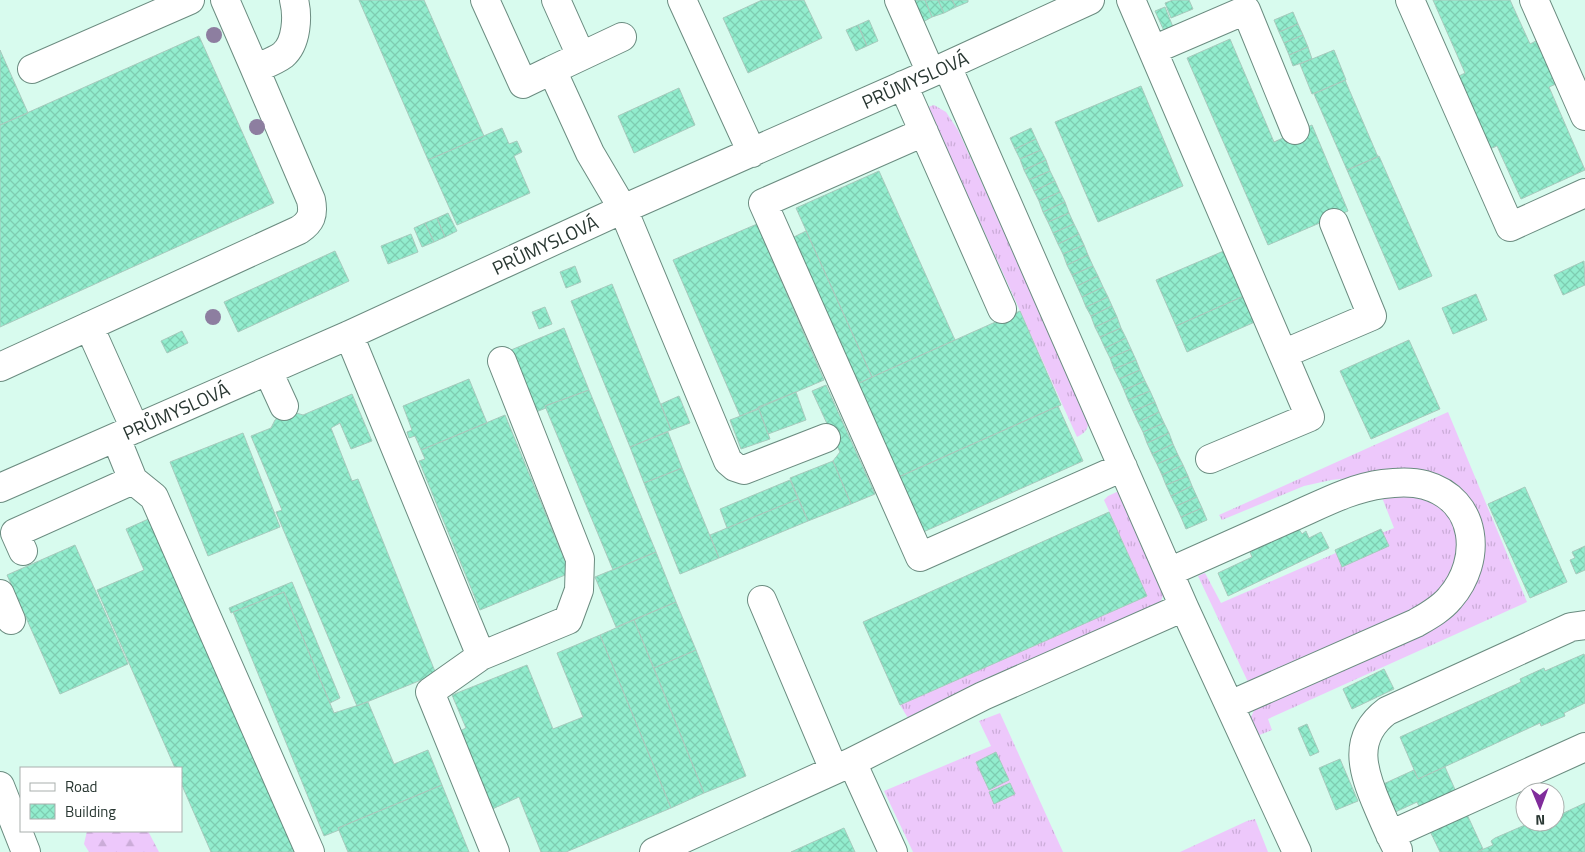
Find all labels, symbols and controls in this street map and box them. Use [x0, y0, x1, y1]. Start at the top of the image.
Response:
street label: PRŮMYSLOVÁ [857, 43, 973, 116]
street label: PRŮMYSLOVÁ [487, 207, 603, 282]
street label: PRŮMYSLOVÁ [118, 374, 234, 447]
legend [20, 767, 182, 832]
text: Road [65, 775, 97, 798]
north arrow [1515, 782, 1565, 832]
text: Building [65, 800, 116, 823]
text: N [1535, 810, 1545, 831]

